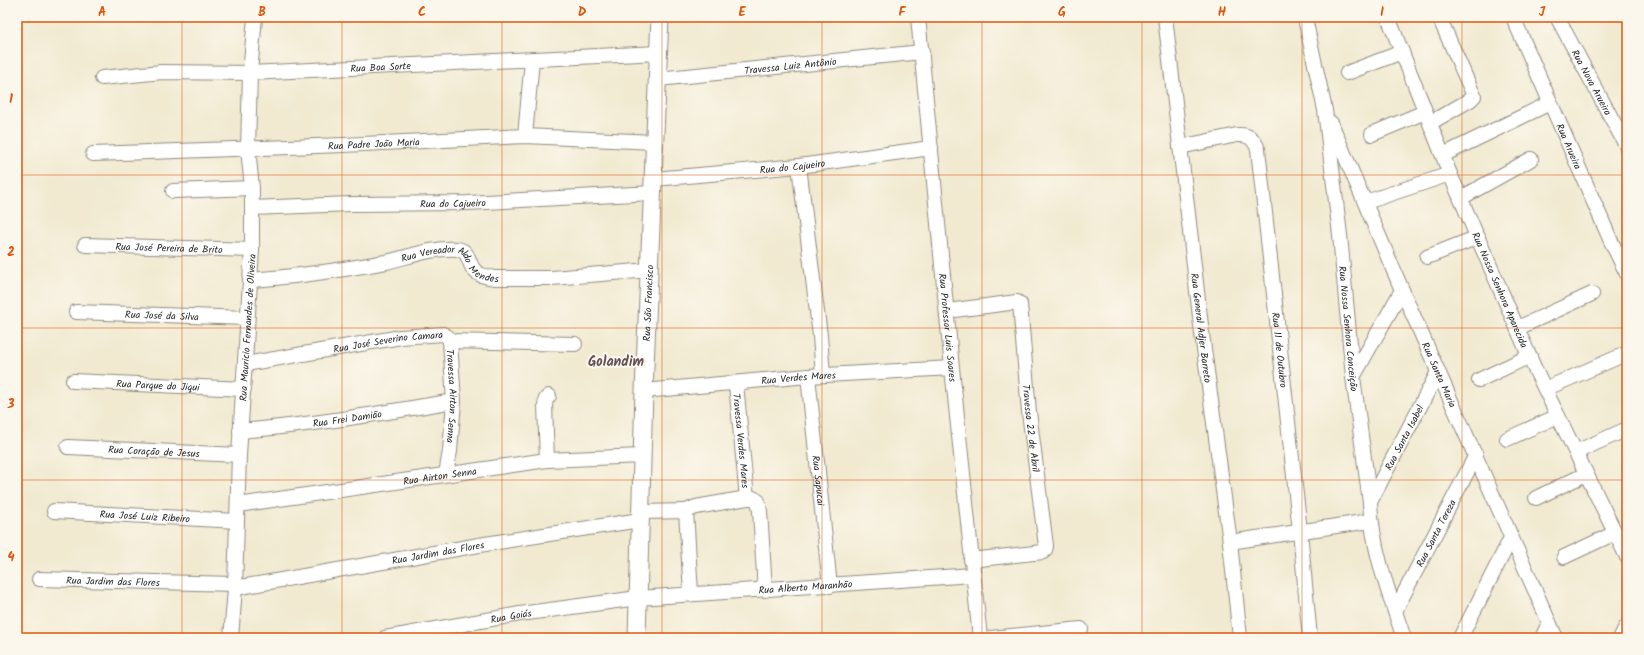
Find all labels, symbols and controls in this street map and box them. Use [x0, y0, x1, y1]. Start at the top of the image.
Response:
text: A [98, 2, 106, 23]
text: B [258, 2, 266, 23]
text: C [418, 2, 426, 23]
text: D [578, 2, 587, 23]
text: E [738, 2, 746, 23]
text: F [898, 2, 906, 23]
text: G [1058, 2, 1066, 23]
text: H [1218, 2, 1227, 23]
text: I [1380, 2, 1384, 23]
text: J [1539, 2, 1546, 23]
street label: Rua Nova Arueira [1567, 47, 1616, 119]
street label: Travessa Luiz Antônio [744, 54, 838, 79]
street label: Rua Boa Sorte [350, 58, 412, 77]
text: 1 [9, 89, 13, 110]
street label: Rua Arueira [1551, 121, 1586, 172]
street label: Rua Padre João Maria [328, 134, 420, 155]
street label: Rua do Cajueiro [759, 155, 827, 178]
street label: Rua do Cajueiro [420, 195, 487, 212]
street label: Rua Nossa Senhora Aparecida [1467, 230, 1532, 351]
street label: Rua José Pereira de Brito [115, 239, 223, 258]
text: 2 [7, 242, 15, 263]
street label: Rua Vereador Aldo Mendes [399, 242, 500, 287]
street label: Rua Mauricio Fernandes de Oliveira [235, 253, 261, 402]
street label: Rua São Francisco [639, 264, 658, 342]
street label: Rua Nossa Senhora Conceição [1334, 265, 1362, 393]
street label: Rua General Adjer Barreto [1186, 272, 1216, 384]
street label: Rua Professor Luis Soares [934, 273, 960, 383]
street label: Rua José da Silva [125, 307, 200, 325]
street label: Rua 11 de Outubro [1267, 311, 1291, 389]
street label: Rua José Severino Camara [332, 327, 444, 358]
street label: Rua Santa Maria [1417, 340, 1460, 411]
street label: Travessa Airton Senna [442, 349, 461, 444]
district label: Golandim [588, 351, 645, 373]
street label: Rua Verdes Mares [760, 367, 837, 389]
street label: Rua Parque do Jiqui [116, 376, 201, 396]
street label: Travessa 22 de Abril [1018, 384, 1044, 474]
street label: Travessa Verdes Mares [728, 393, 753, 490]
text: 3 [6, 394, 15, 415]
street label: Rua Santa Isabel [1381, 402, 1429, 473]
street label: Rua Frei Damião [312, 406, 384, 432]
street label: Rua Coração de Jesus [108, 442, 201, 462]
street label: Rua Sapucai [807, 455, 829, 507]
street label: Rua Airton Senna [402, 463, 478, 490]
street label: Rua Santa Tereza [1412, 497, 1461, 570]
street label: Rua José Luiz Ribeiro [99, 507, 191, 527]
street label: Rua Jardim das Flores [391, 537, 486, 569]
text: 4 [7, 547, 15, 568]
street label: Rua Jardim das Flores [66, 573, 161, 591]
street label: Rua Alberto Maranhão [758, 576, 853, 599]
street label: Rua Goiás [489, 605, 533, 628]

